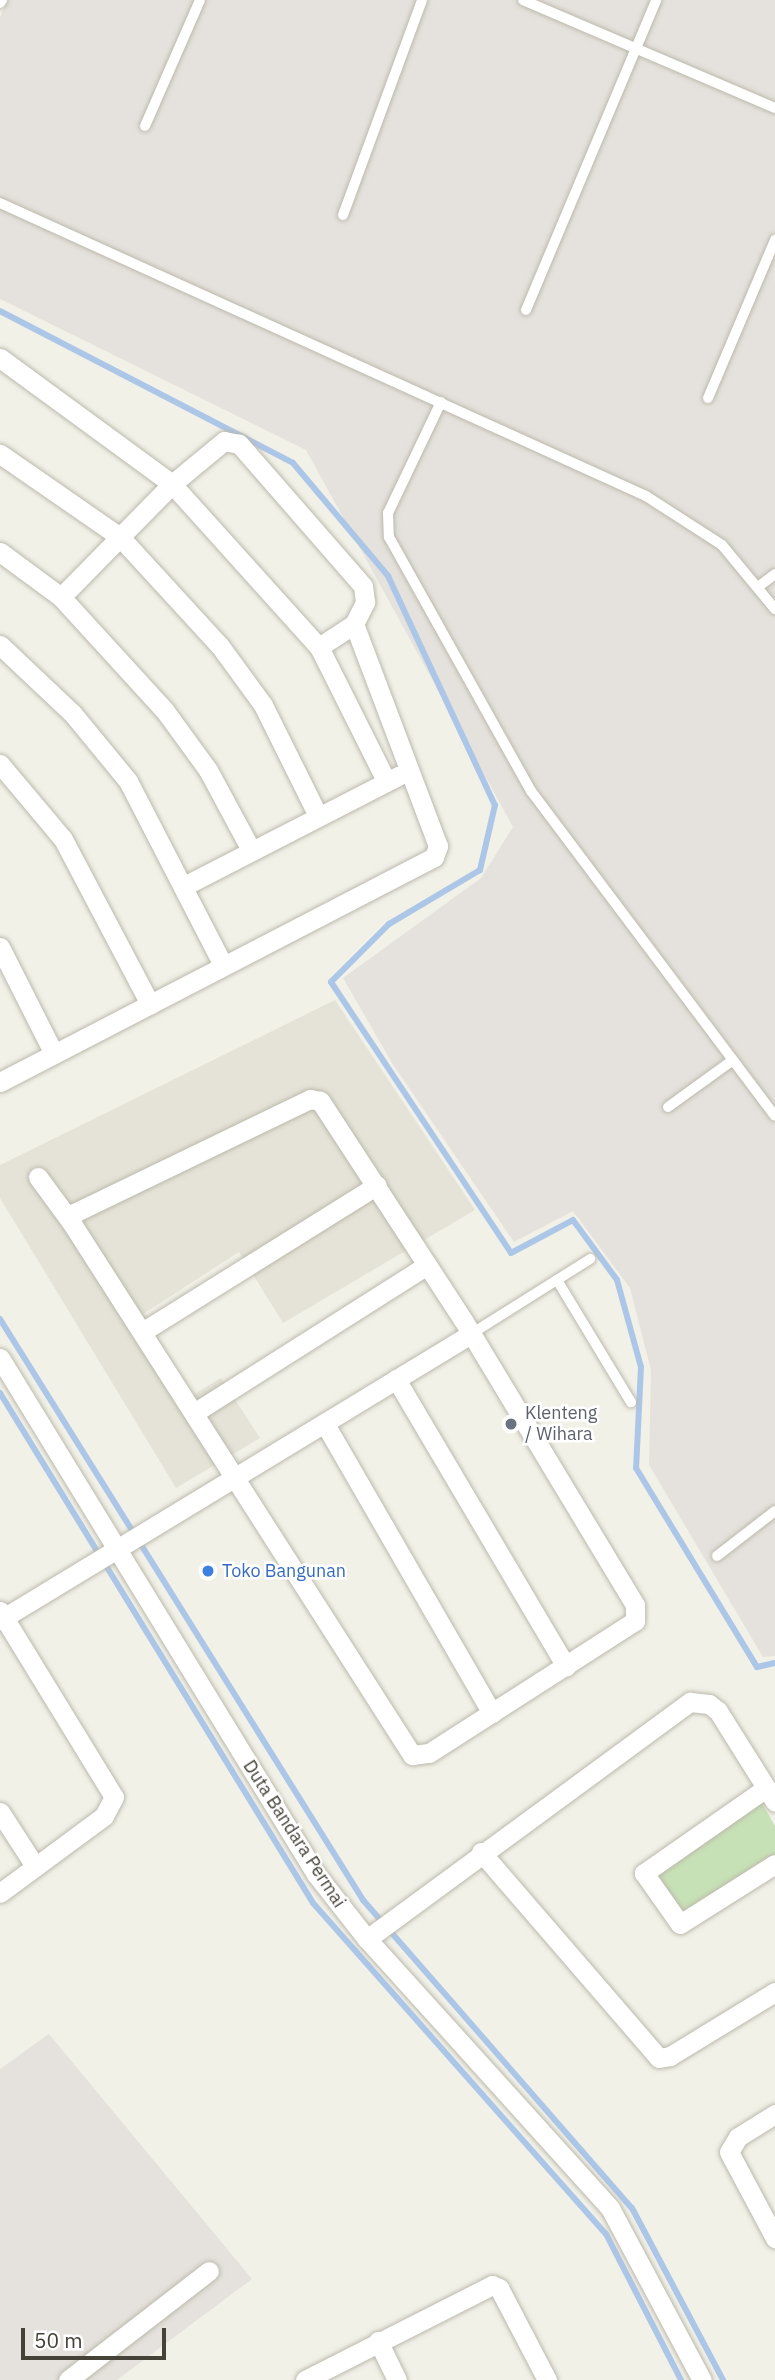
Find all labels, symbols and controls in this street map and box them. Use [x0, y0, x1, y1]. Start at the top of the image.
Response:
place label: Klenteng / Wihara [525, 1403, 597, 1446]
marker: Klenteng / Wihara [503, 1416, 519, 1432]
place label: Toko Bangunan [222, 1560, 346, 1582]
marker: Toko Bangunan [200, 1563, 216, 1579]
street label: Duta Bandara Permai [238, 1756, 350, 1912]
scale bar [24, 2314, 170, 2358]
text: 50 m [34, 2326, 83, 2354]

